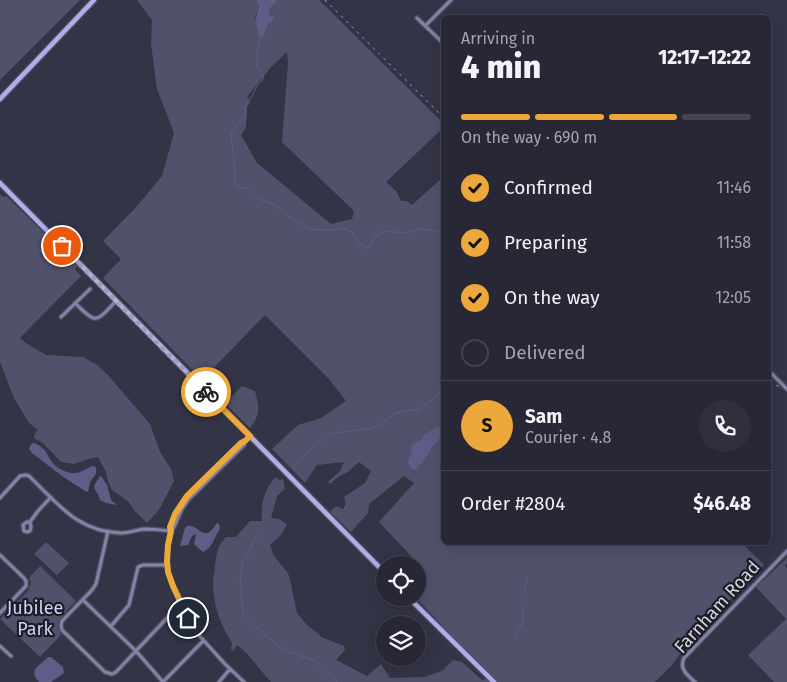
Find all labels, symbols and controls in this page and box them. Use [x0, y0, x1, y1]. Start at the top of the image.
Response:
text: Arriving in [461, 29, 535, 48]
text: 12:17–12:22 [658, 46, 751, 69]
text: 4 min [461, 48, 541, 86]
text: On the way · 690 m [461, 128, 597, 147]
icon: check [461, 174, 489, 202]
text: Confirmed [504, 176, 593, 199]
text: 11:46 [717, 178, 751, 197]
pin [41, 225, 83, 267]
icon: check [461, 229, 489, 257]
text: Preparing [504, 231, 587, 254]
icon: bag [48, 232, 76, 260]
text: 11:58 [717, 233, 751, 252]
icon: check [461, 284, 489, 312]
text: On the way [504, 286, 600, 309]
text: 12:05 [715, 288, 751, 307]
text: Delivered [504, 341, 586, 364]
courier [181, 367, 231, 417]
icon: bike [192, 378, 220, 406]
button: phone [699, 400, 751, 452]
text: Sam [525, 405, 562, 428]
text: S [482, 414, 492, 437]
text: Courier · 4.8 [525, 428, 611, 447]
text: Order #2804 [461, 492, 565, 515]
text: $46.48 [693, 492, 751, 515]
map controls [376, 556, 426, 666]
button: locate [376, 556, 426, 606]
street label: Farnham Road [670, 556, 764, 658]
park label: Jubilee Park [7, 597, 63, 640]
pin [167, 597, 209, 639]
icon: home [174, 604, 202, 632]
button: layers [376, 616, 426, 666]

